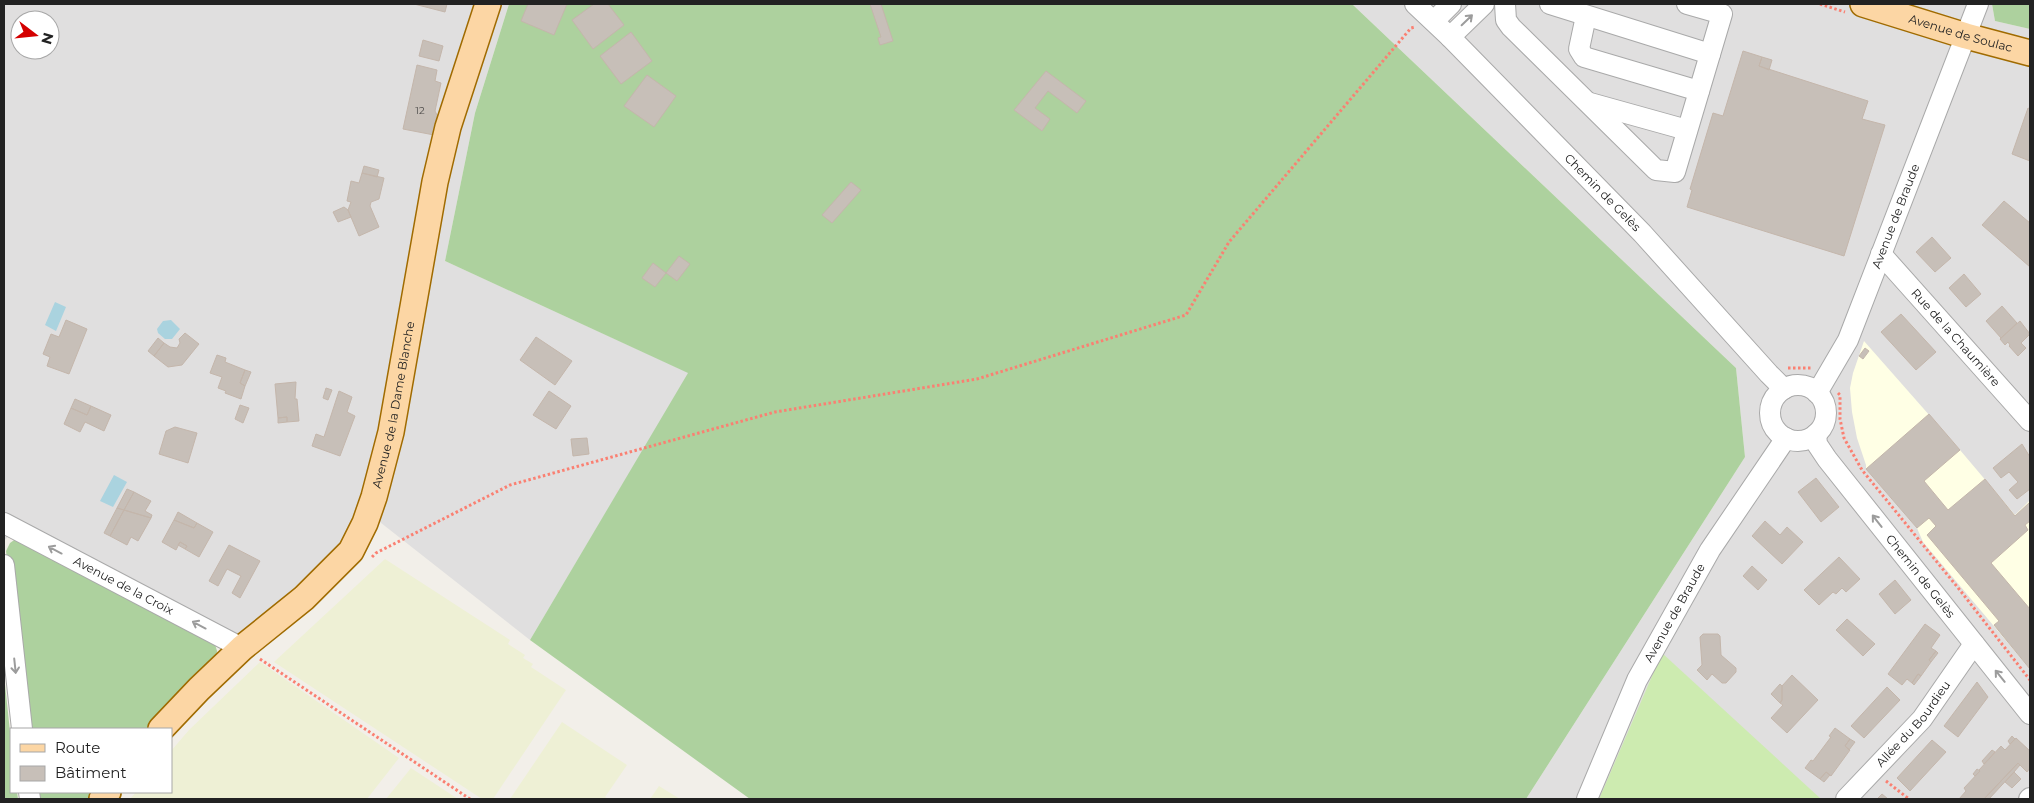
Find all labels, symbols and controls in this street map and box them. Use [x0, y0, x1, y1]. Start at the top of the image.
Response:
north arrow [10, 10, 60, 60]
street label: Avenue de Soulac [1907, 11, 2014, 55]
one-way arrow [1461, 14, 1474, 26]
text: N [37, 31, 58, 47]
house number: 12 [415, 104, 425, 117]
street label: Chemin de Gelès [1562, 150, 1644, 234]
street label: Avenue de Braude [1868, 162, 1922, 271]
street label: Rue de la Chaumière [1908, 285, 2004, 389]
street label: Avenue de la Dame Blanche [369, 320, 417, 490]
one-way arrow [1871, 515, 1882, 528]
street label: Chemin de Gelès [1883, 531, 1959, 621]
one-way arrow [48, 545, 63, 554]
street label: Avenue de la Croix [71, 553, 177, 618]
street label: Avenue de Braude [1641, 561, 1708, 665]
one-way arrow [192, 620, 207, 629]
one-way arrow [10, 657, 20, 673]
one-way arrow [1994, 670, 2005, 683]
street label: Allée du Bourdieu [1873, 678, 1953, 770]
legend [10, 728, 172, 793]
text: Route [55, 738, 100, 757]
text: Bâtiment [55, 763, 127, 782]

